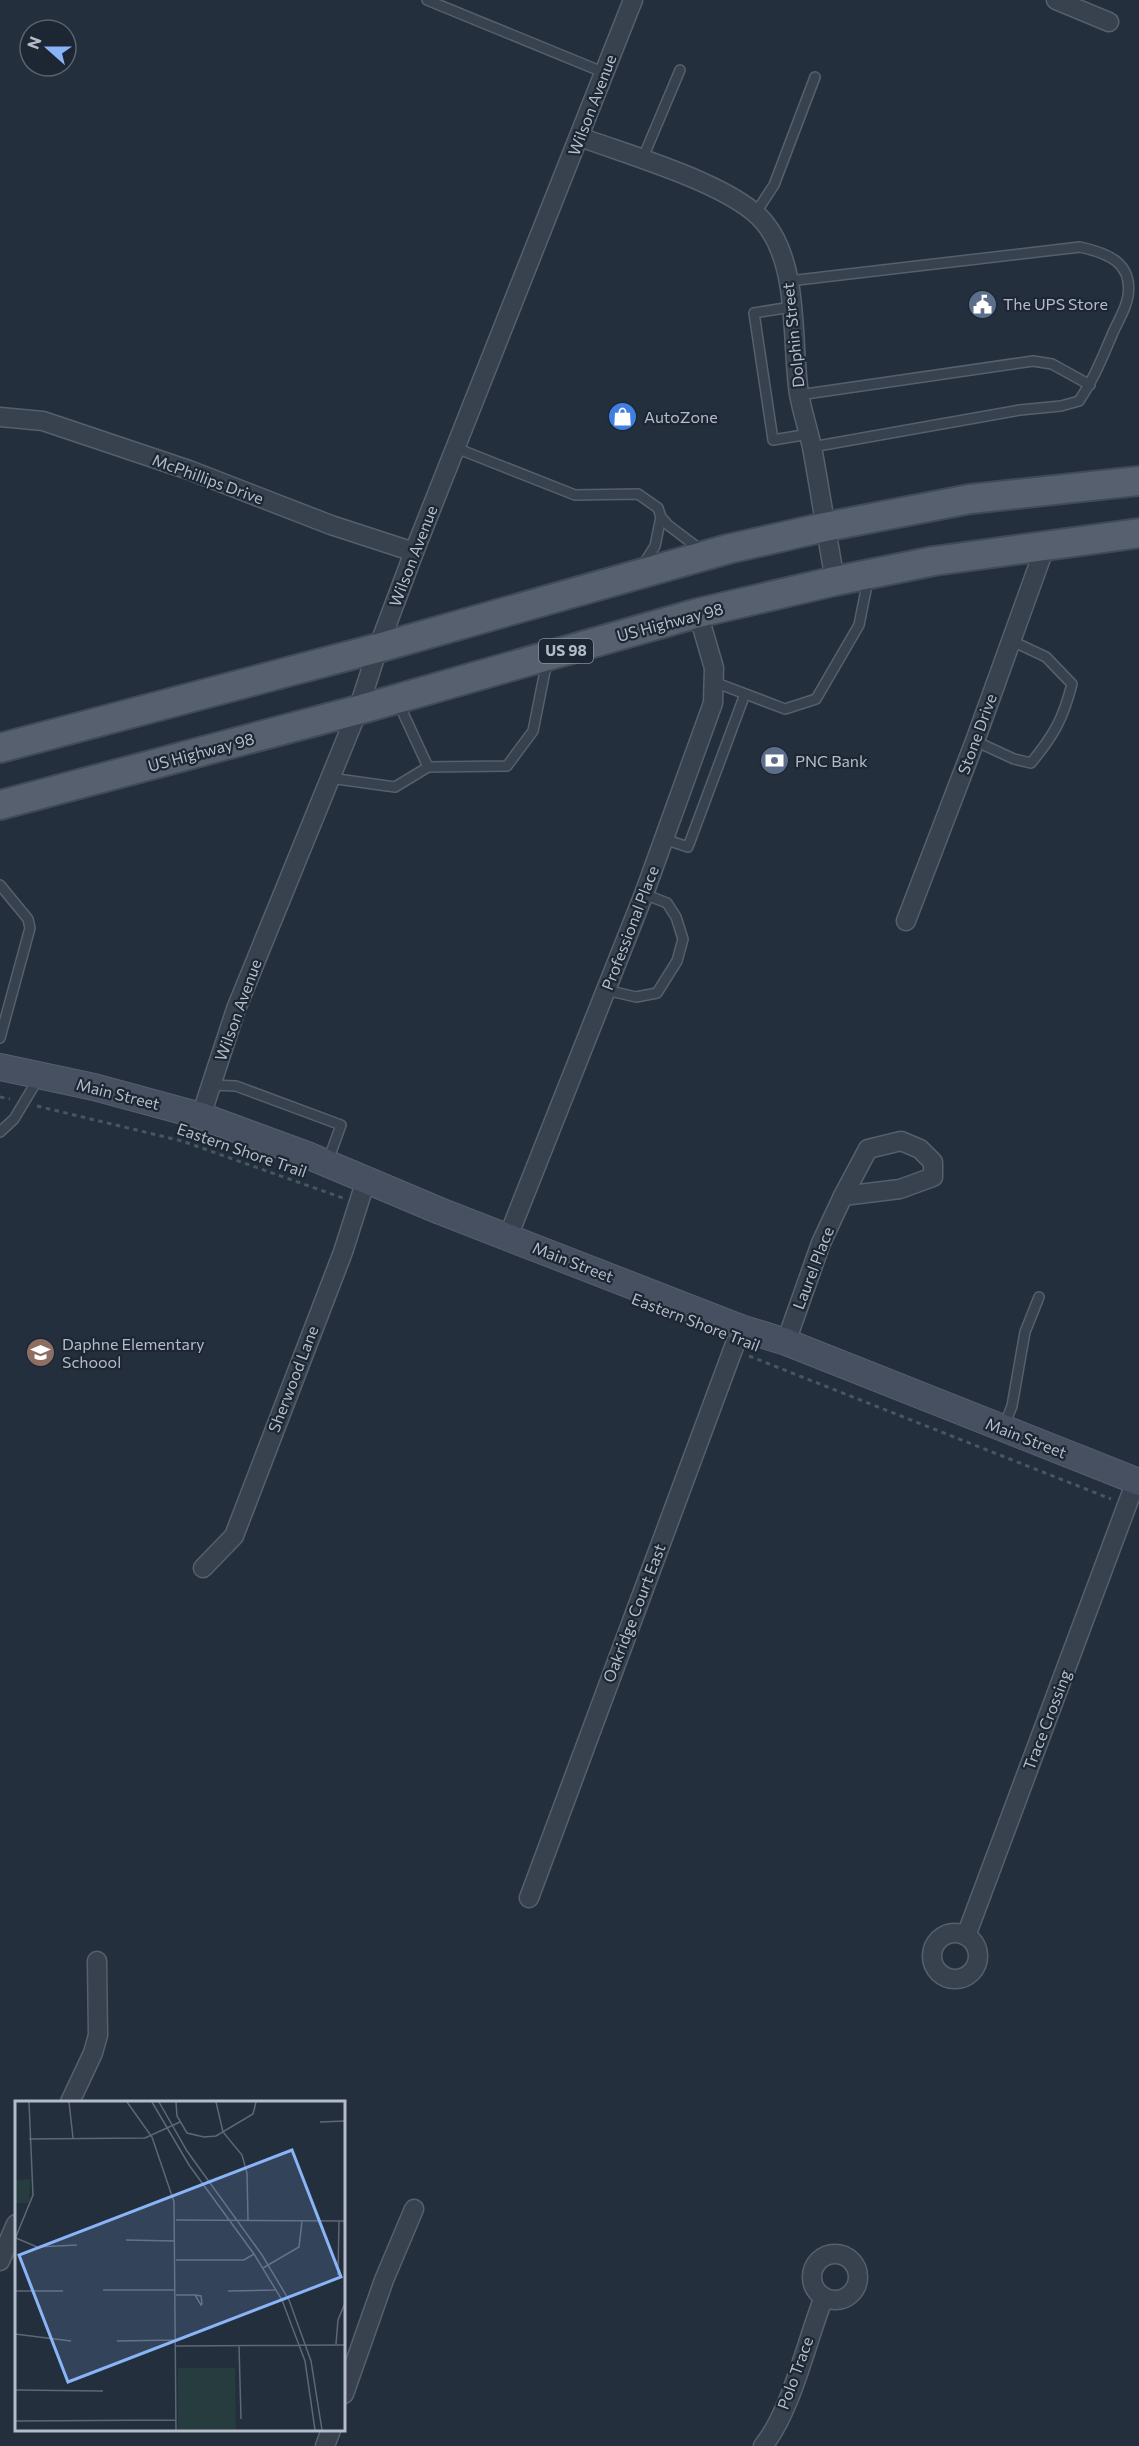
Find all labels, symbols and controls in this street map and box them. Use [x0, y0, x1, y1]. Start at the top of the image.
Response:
north arrow [18, 18, 78, 78]
text: N [23, 33, 45, 51]
street label: Wilson Avenue [564, 52, 620, 158]
street label: Dolphin Street [777, 281, 807, 389]
public building icon: The UPS Store [966, 288, 998, 320]
place label: The UPS Store [1003, 294, 1108, 313]
shop icon: AutoZone [607, 401, 639, 433]
place label: AutoZone [644, 407, 718, 426]
street label: McPhillips Drive [150, 450, 266, 507]
street label: Wilson Avenue [385, 503, 441, 609]
street label: US Highway 98 [615, 598, 725, 645]
road number: US 98 [539, 639, 593, 663]
street label: Stone Drive [953, 691, 1000, 777]
street label: US Highway 98 [146, 728, 256, 775]
bank icon: PNC Bank [758, 745, 790, 777]
place label: PNC Bank [795, 751, 868, 770]
street label: Professional Place [597, 863, 662, 993]
street label: Wilson Avenue [210, 956, 265, 1063]
street label: Main Street [75, 1074, 162, 1113]
street label: Eastern Shore Trail [175, 1118, 310, 1181]
street label: Laurel Place [788, 1224, 837, 1312]
street label: Main Street [530, 1237, 617, 1286]
street label: Eastern Shore Trail [629, 1288, 763, 1355]
street label: Sherwood Lane [264, 1323, 322, 1435]
place label: Daphne Elementary Schoool [62, 1334, 205, 1371]
school or university icon: Daphne Elementary Schoool [25, 1337, 57, 1369]
street label: Main Street [983, 1413, 1070, 1462]
street label: Oakridge Court East [598, 1540, 669, 1685]
street label: Trace Crossing [1019, 1667, 1074, 1773]
inset map [15, 2101, 345, 2431]
street label: Polo Trace [773, 2334, 816, 2412]

